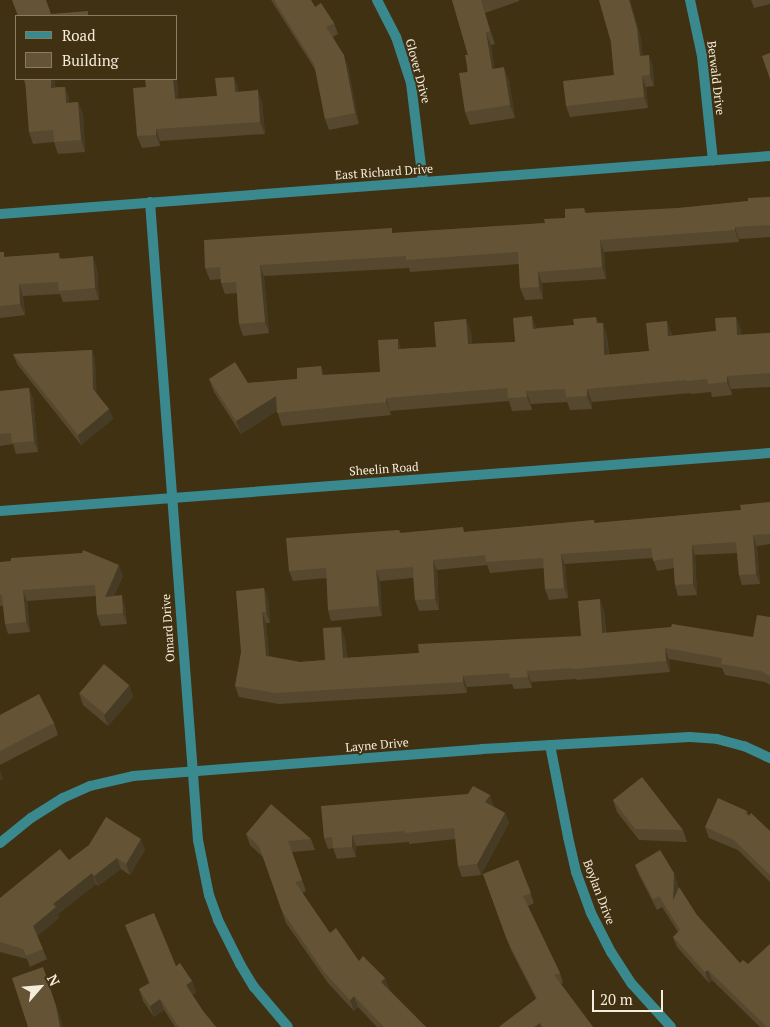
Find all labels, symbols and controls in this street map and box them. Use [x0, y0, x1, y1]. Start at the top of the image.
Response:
legend [15, 15, 178, 80]
text: Road [62, 25, 95, 45]
street label: Glover Drive [402, 37, 434, 105]
street label: Berwald Drive [704, 40, 728, 116]
text: Building [62, 50, 119, 70]
street label: East Richard Drive [334, 161, 434, 183]
street label: Sheelin Road [349, 459, 419, 479]
street label: Omard Drive [158, 594, 178, 662]
street label: Layne Drive [345, 735, 409, 755]
street label: Boylan Drive [580, 858, 618, 926]
north arrow [15, 962, 65, 1012]
text: N [43, 971, 65, 989]
scale bar [595, 980, 666, 1012]
text: 20 m [600, 989, 633, 1009]

